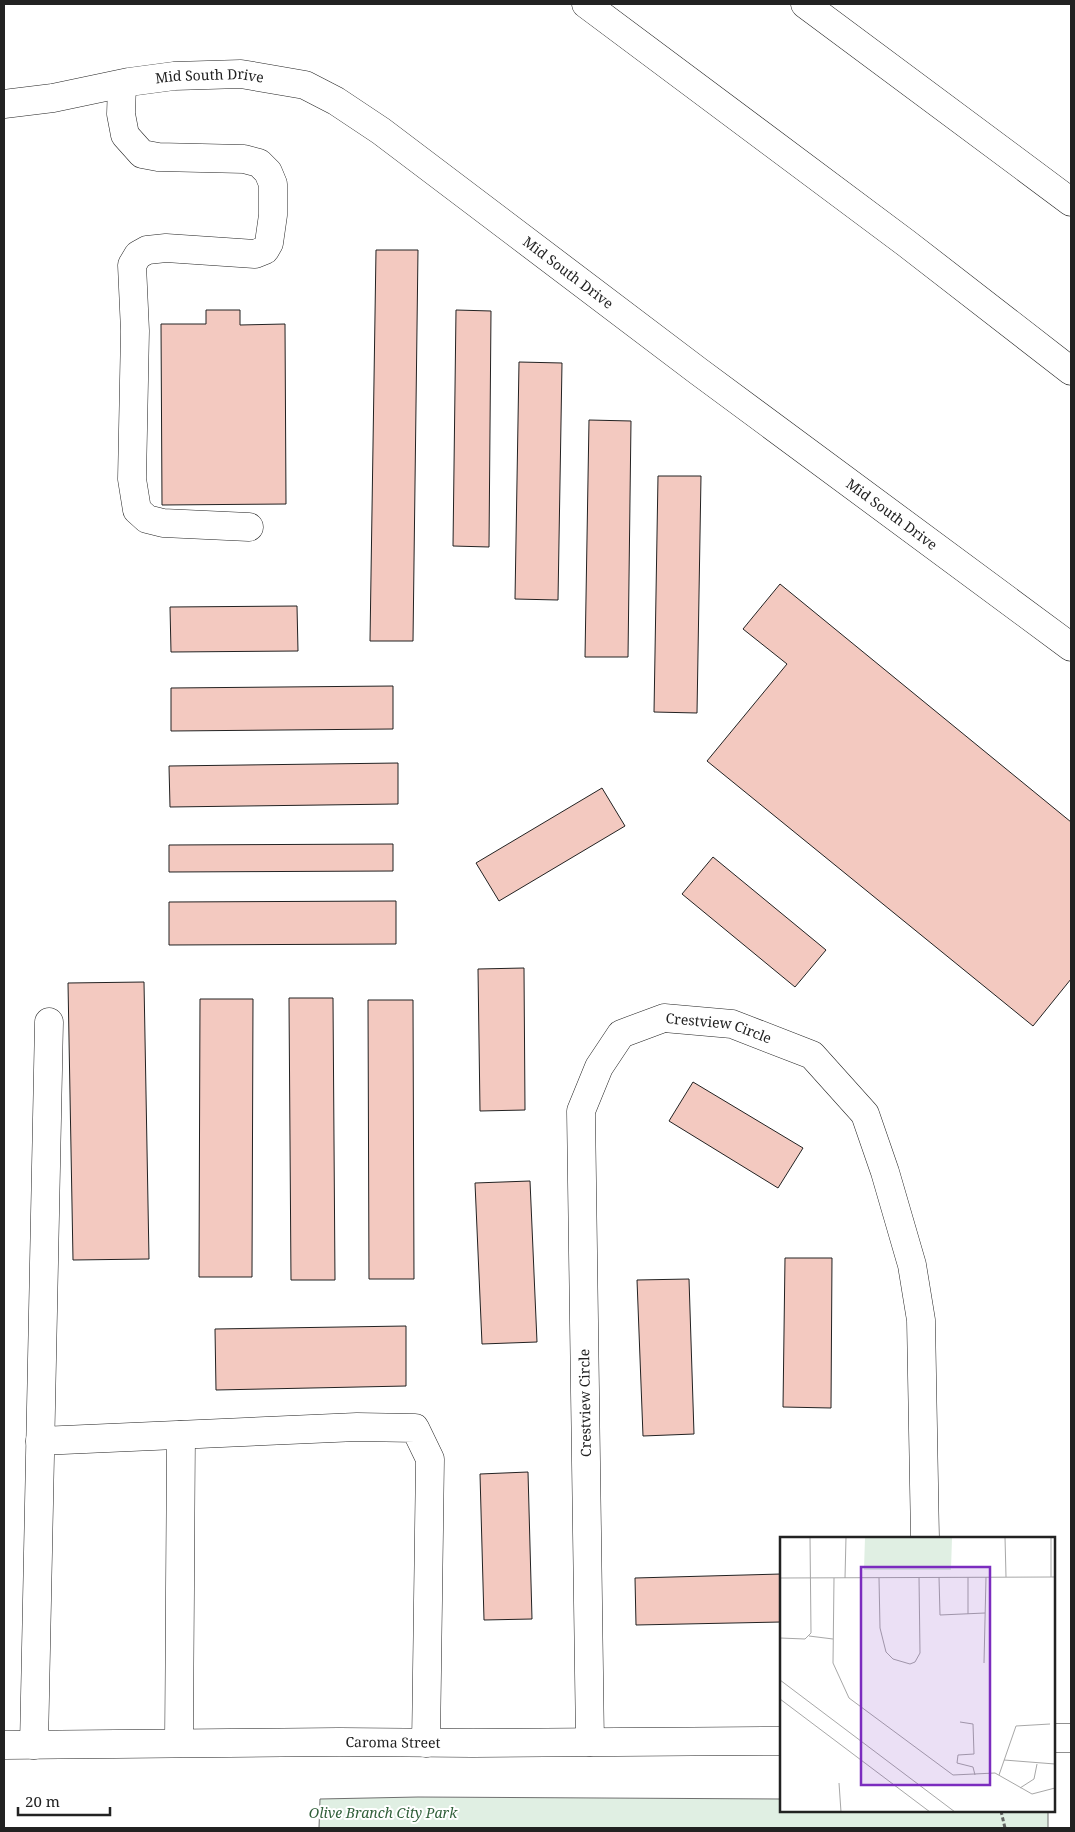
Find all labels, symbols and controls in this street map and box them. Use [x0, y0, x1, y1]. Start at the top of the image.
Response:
street label: Mid South Drive [154, 64, 265, 87]
street label: Mid South Drive [519, 232, 617, 313]
street label: Mid South Drive [843, 474, 941, 554]
street label: Crestview Circle [665, 1008, 775, 1047]
street label: Crestview Circle [574, 1349, 595, 1457]
inset map [780, 1537, 1055, 1812]
street label: Caroma Street [345, 1732, 441, 1752]
scale bar [18, 1784, 110, 1816]
text: 20 m [25, 1791, 60, 1811]
park label: Olive Branch City Park [309, 1803, 458, 1822]

